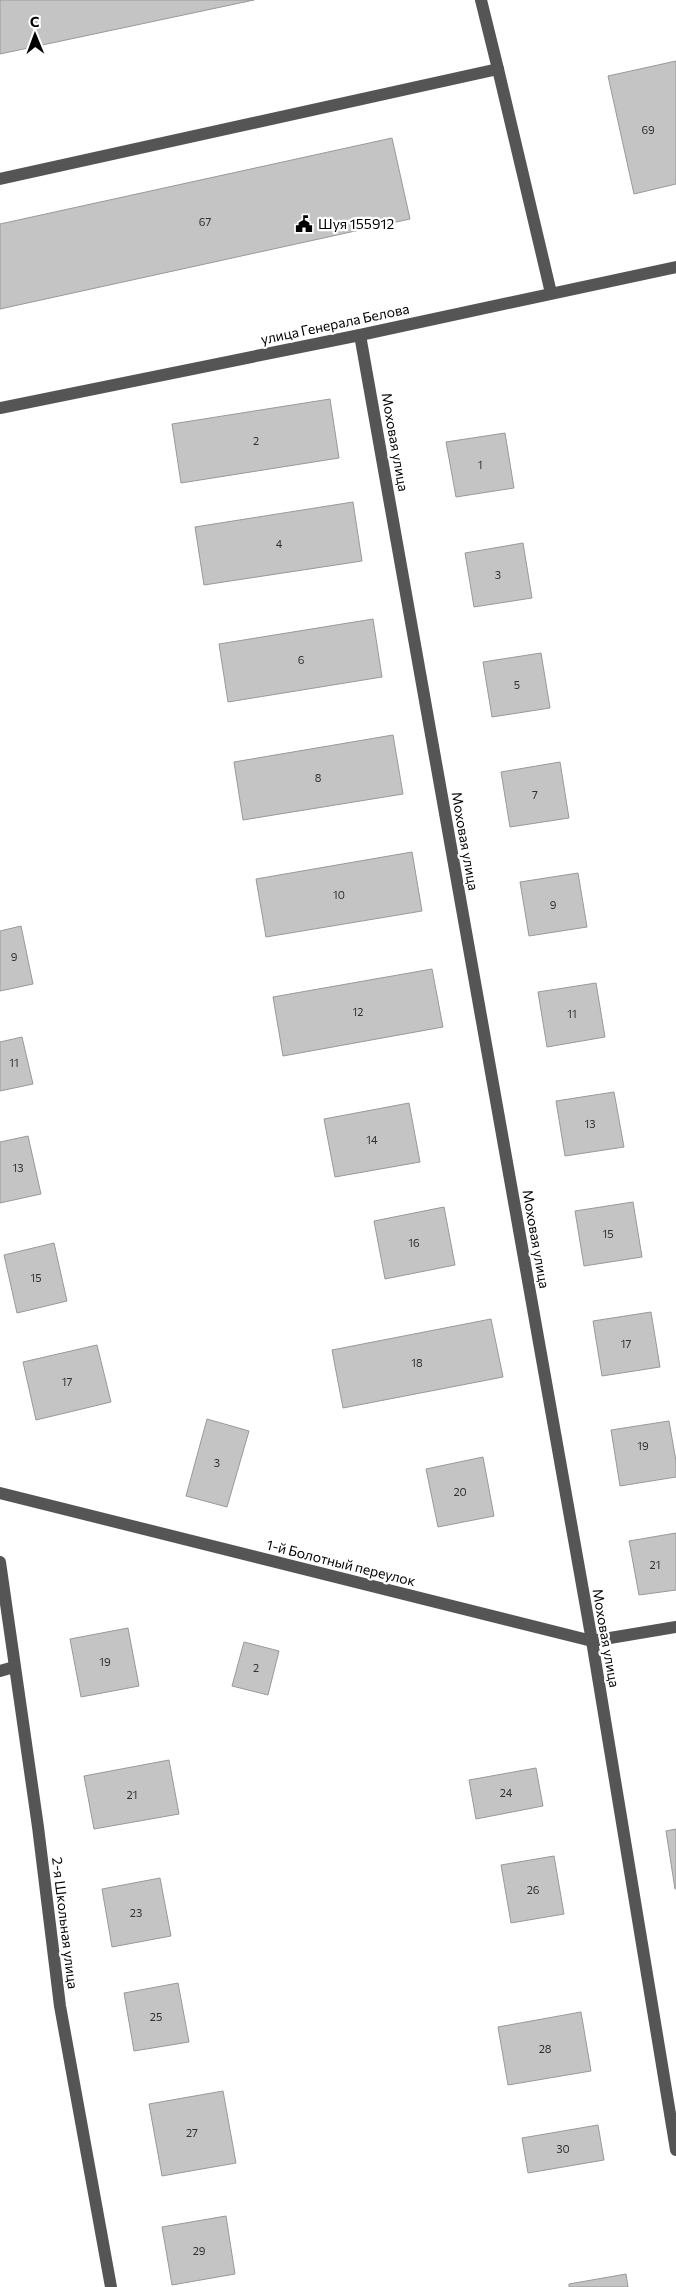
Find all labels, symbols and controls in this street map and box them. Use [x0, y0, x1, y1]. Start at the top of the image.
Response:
north arrow [10, 10, 60, 60]
text: С [30, 13, 40, 30]
house number: 69 [641, 123, 655, 136]
public building icon: Шуя 155912 [294, 214, 314, 234]
house number: 67 [199, 215, 211, 228]
place label: Шуя 155912 [318, 215, 394, 232]
street label: улица Генерала Белова [259, 299, 411, 348]
street label: Моховая улица [378, 391, 413, 493]
house number: 2 [253, 434, 259, 447]
house number: 1 [478, 458, 482, 471]
house number: 4 [276, 537, 283, 550]
house number: 3 [495, 568, 501, 581]
house number: 6 [298, 653, 305, 666]
house number: 5 [514, 678, 520, 691]
house number: 8 [315, 771, 322, 784]
house number: 7 [532, 788, 538, 801]
street label: Моховая улица [448, 790, 483, 892]
house number: 10 [333, 888, 345, 901]
house number: 9 [550, 898, 557, 911]
house number: 9 [11, 950, 18, 963]
house number: 12 [353, 1005, 363, 1018]
house number: 11 [567, 1007, 577, 1020]
house number: 11 [9, 1056, 19, 1069]
house number: 13 [585, 1117, 595, 1130]
house number: 14 [366, 1133, 378, 1146]
house number: 13 [13, 1161, 23, 1174]
street label: Моховая улица [519, 1188, 554, 1290]
house number: 15 [602, 1227, 614, 1240]
house number: 16 [408, 1236, 420, 1249]
house number: 15 [30, 1271, 42, 1284]
house number: 17 [621, 1337, 631, 1350]
house number: 18 [411, 1356, 423, 1369]
house number: 17 [62, 1375, 72, 1388]
house number: 19 [637, 1439, 649, 1452]
house number: 3 [214, 1456, 220, 1469]
house number: 20 [453, 1485, 467, 1498]
street label: 1-й Болотный переулок [265, 1536, 418, 1589]
house number: 21 [650, 1558, 660, 1571]
street label: Моховая улица [589, 1587, 624, 1689]
house number: 19 [99, 1655, 111, 1668]
house number: 2 [253, 1661, 259, 1674]
house number: 24 [500, 1786, 513, 1799]
house number: 21 [127, 1788, 137, 1801]
street label: 2-я Школьная улица [49, 1856, 82, 1990]
house number: 26 [527, 1883, 540, 1896]
house number: 23 [130, 1906, 142, 1919]
house number: 25 [150, 2010, 162, 2023]
house number: 28 [539, 2042, 552, 2055]
house number: 27 [186, 2126, 198, 2139]
house number: 30 [556, 2142, 570, 2155]
house number: 29 [193, 2244, 206, 2257]

